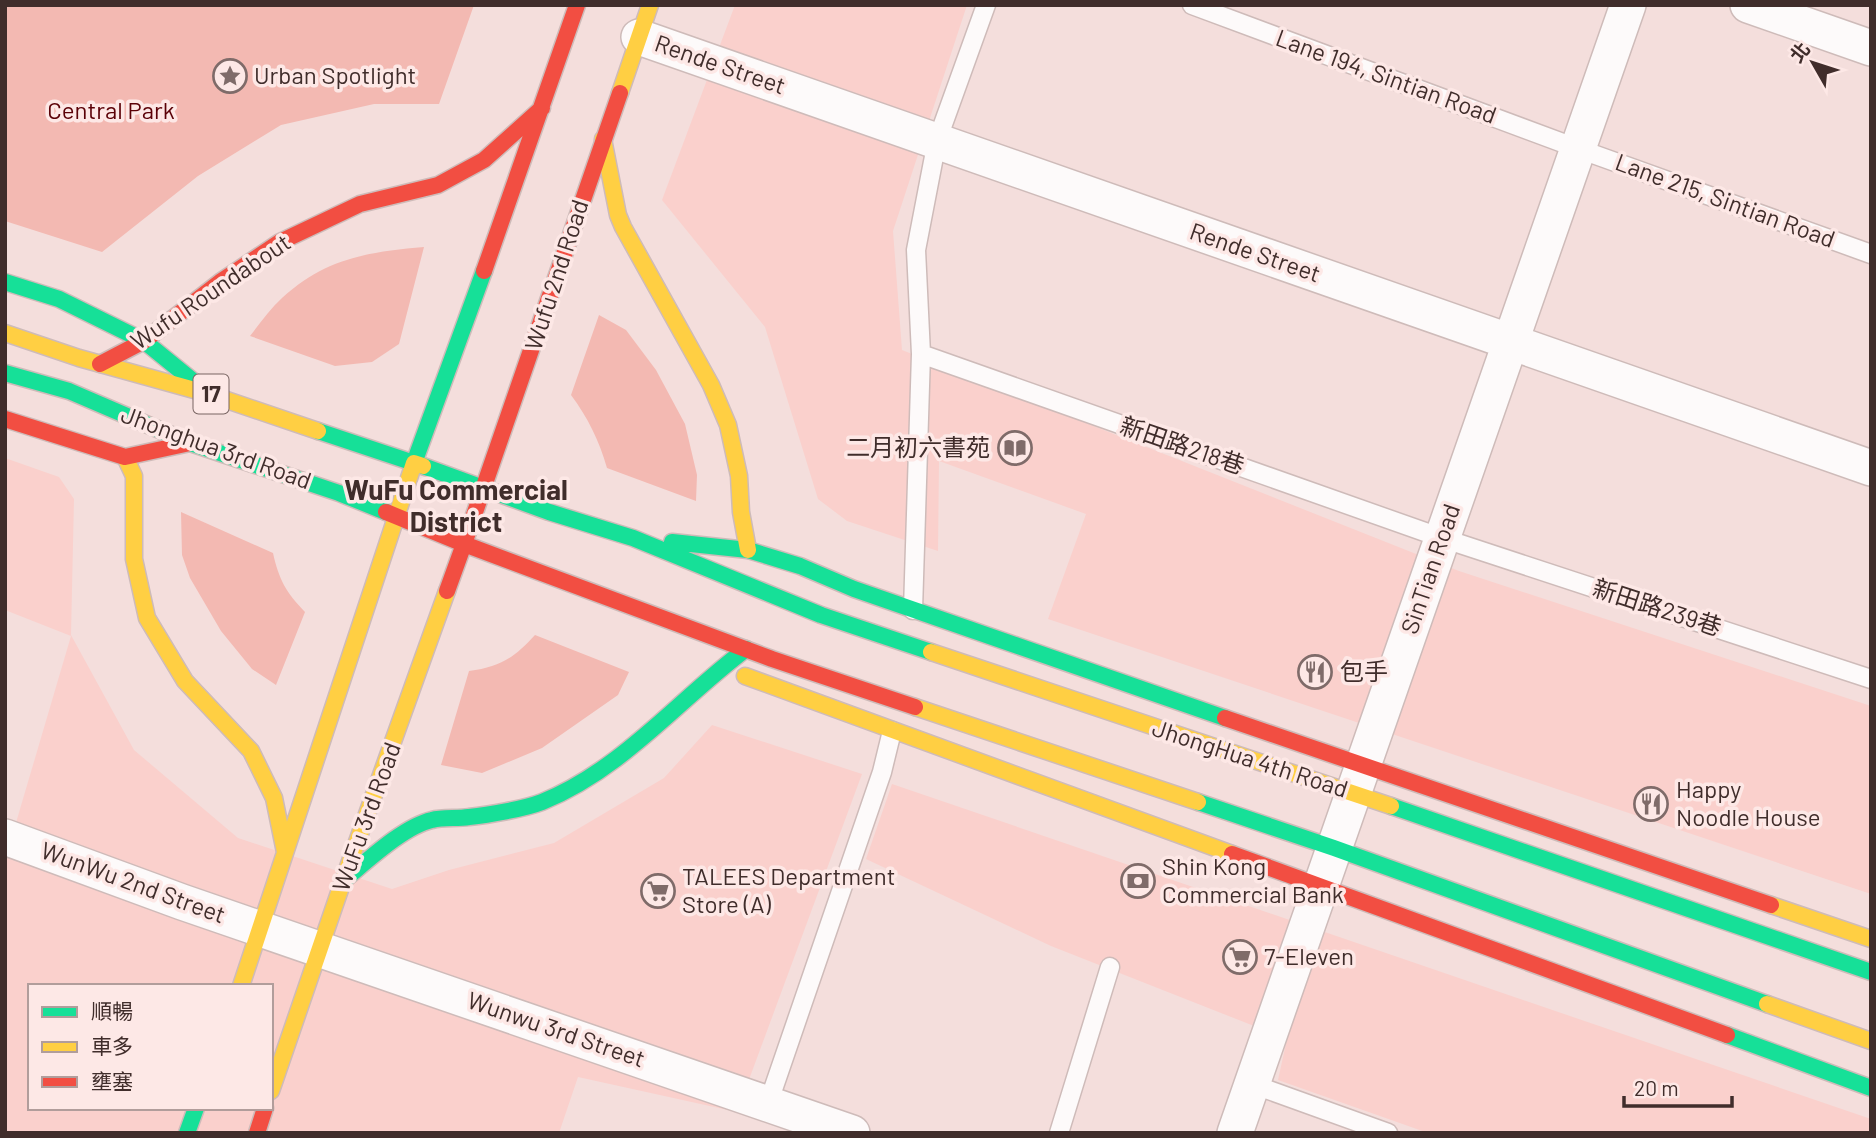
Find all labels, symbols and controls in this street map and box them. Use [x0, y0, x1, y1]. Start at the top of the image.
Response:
street label: Lane 194, Sintian Road [1272, 22, 1501, 129]
street label: Rende Street [651, 28, 790, 99]
north arrow [1778, 28, 1848, 98]
text: 北 [1784, 37, 1814, 67]
place icon: Urban Spotlight [211, 57, 249, 95]
place label: Urban Spotlight [254, 60, 416, 89]
park label: Central Park [47, 95, 175, 124]
street label: Lane 215, Sintian Road [1612, 146, 1839, 253]
street label: Wufu 2nd Road [518, 196, 594, 353]
street label: Rende Street [1186, 216, 1325, 287]
street label: Wufu Roundabout [125, 227, 295, 355]
road number: 17 [194, 374, 228, 414]
street label: Jhonghua 3rd Road [117, 399, 316, 494]
street label: 新田路218巷 [1117, 410, 1248, 479]
library icon: 二月初六書苑 [996, 429, 1034, 467]
place label: 二月初六書苑 [846, 432, 990, 461]
district label: WuFu Commercial District [344, 472, 568, 538]
street label: SinTian Road [1394, 500, 1465, 637]
street label: 新田路239巷 [1589, 572, 1725, 641]
restaurant icon: 包手 [1296, 653, 1334, 691]
place label: 包手 [1340, 656, 1388, 685]
street label: JhongHua 4th Road [1149, 712, 1352, 803]
street label: WuFu 3rd Road [325, 738, 406, 895]
place label: Happy Noodle House [1676, 774, 1821, 831]
restaurant icon: Happy Noodle House [1632, 785, 1670, 823]
street label: WunWu 2nd Street [37, 835, 230, 928]
place label: Shin Kong Commercial Bank [1162, 851, 1344, 908]
place label: TALEES Department Store (A) [682, 861, 895, 918]
bank icon: Shin Kong Commercial Bank [1119, 862, 1157, 900]
supermarket icon: TALEES Department Store (A) [639, 872, 677, 910]
supermarket icon: 7-Eleven [1221, 938, 1259, 976]
place label: 7-Eleven [1264, 941, 1354, 970]
legend [28, 984, 273, 1110]
street label: Wunwu 3rd Street [464, 985, 649, 1073]
text: 順暢 [91, 998, 133, 1023]
text: 車多 [91, 1033, 133, 1058]
scale bar [1624, 1064, 1732, 1108]
text: 壅塞 [91, 1068, 133, 1093]
text: 20 m [1634, 1075, 1679, 1100]

